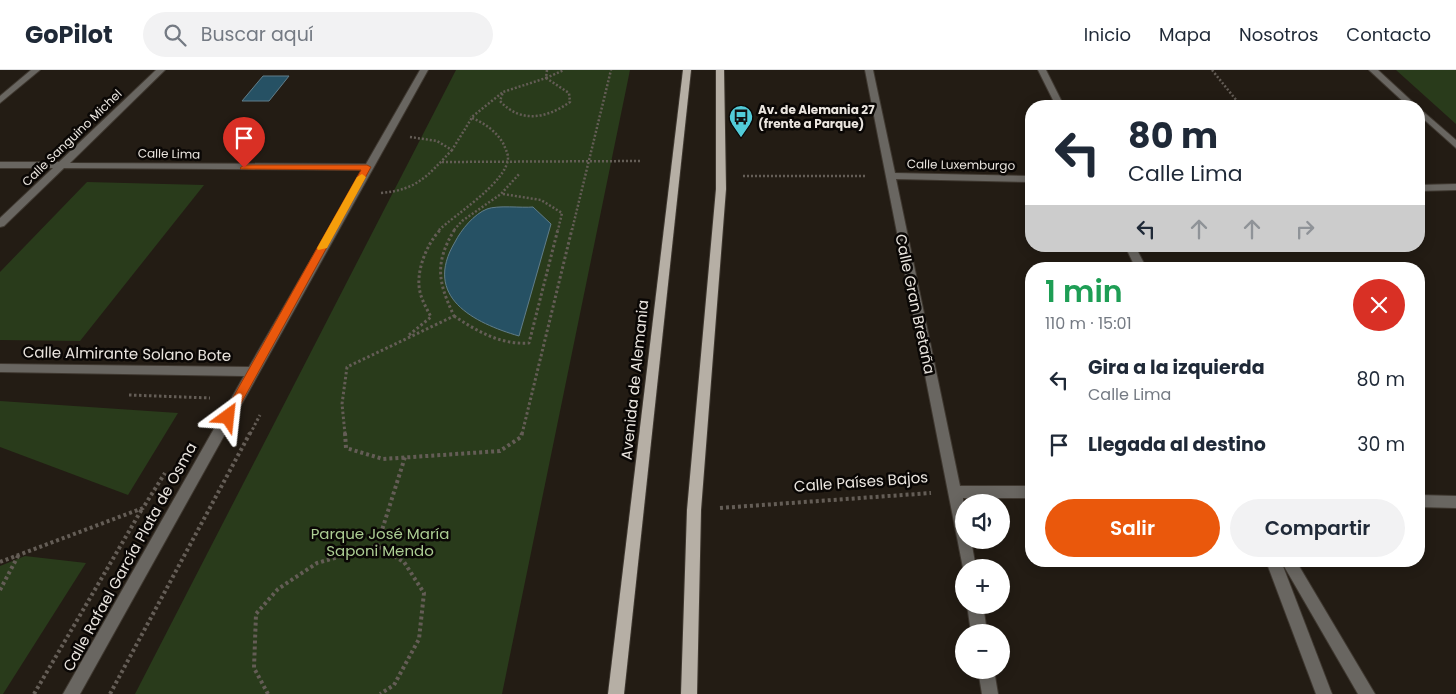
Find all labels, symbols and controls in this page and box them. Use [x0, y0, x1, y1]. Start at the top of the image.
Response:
search box [143, 12, 493, 57]
text: GoPilot [25, 18, 113, 51]
icon: search [161, 21, 189, 49]
text: Buscar aquí [201, 21, 314, 48]
text: Inicio [1084, 22, 1131, 47]
text: Mapa [1159, 22, 1211, 47]
text: Nosotros [1239, 22, 1318, 47]
text: Contacto [1346, 22, 1431, 47]
street label: Calle Sanguino Michel [18, 85, 125, 190]
place label: Av. de Alemania 27 (frente a Parque) [758, 101, 875, 132]
bus stop icon: Av. de Alemania 27 (frente a Parque) [728, 104, 754, 138]
text: 80 m [1128, 111, 1218, 160]
pin [223, 117, 265, 168]
icon: left [1045, 120, 1110, 185]
icon: arrive [230, 124, 258, 152]
street label: Calle Lima [138, 144, 200, 163]
street label: Calle Luxemburgo [907, 155, 1016, 174]
text: Calle Lima [1128, 158, 1243, 189]
icon: left [1132, 215, 1160, 243]
icon: ahead [1185, 215, 1213, 243]
icon: ahead [1238, 215, 1266, 243]
icon: right [1291, 215, 1319, 243]
street label: Calle Gran Bretaña [890, 232, 941, 376]
text: 1 min [1045, 270, 1123, 313]
button: close [1353, 279, 1405, 331]
street label: Avenida de Alemania [616, 299, 653, 461]
text: 110 m · 15:01 [1045, 312, 1132, 335]
street label: Calle Almirante Solano Bote [23, 341, 231, 366]
text: Gira a la izquierda [1088, 354, 1265, 381]
icon: left [1045, 366, 1073, 394]
text: 80 m [1356, 366, 1405, 393]
text: Calle Lima [1088, 383, 1171, 406]
position arrow [201, 390, 253, 442]
icon: arrive [1045, 431, 1073, 459]
text: Llegada al destino [1088, 431, 1266, 458]
text: 30 m [1357, 431, 1405, 458]
street label: Calle Rafael García Plata de Osma [58, 438, 201, 675]
street label: Calle Países Bajos [793, 466, 929, 497]
map controls [955, 494, 1010, 679]
button: sound [955, 494, 1010, 549]
button: Salir [1045, 499, 1220, 557]
button: Compartir [1230, 499, 1405, 557]
park label: Parque José María Saponi Mendo [311, 523, 449, 561]
button: + [955, 559, 1010, 614]
button: − [955, 624, 1010, 679]

